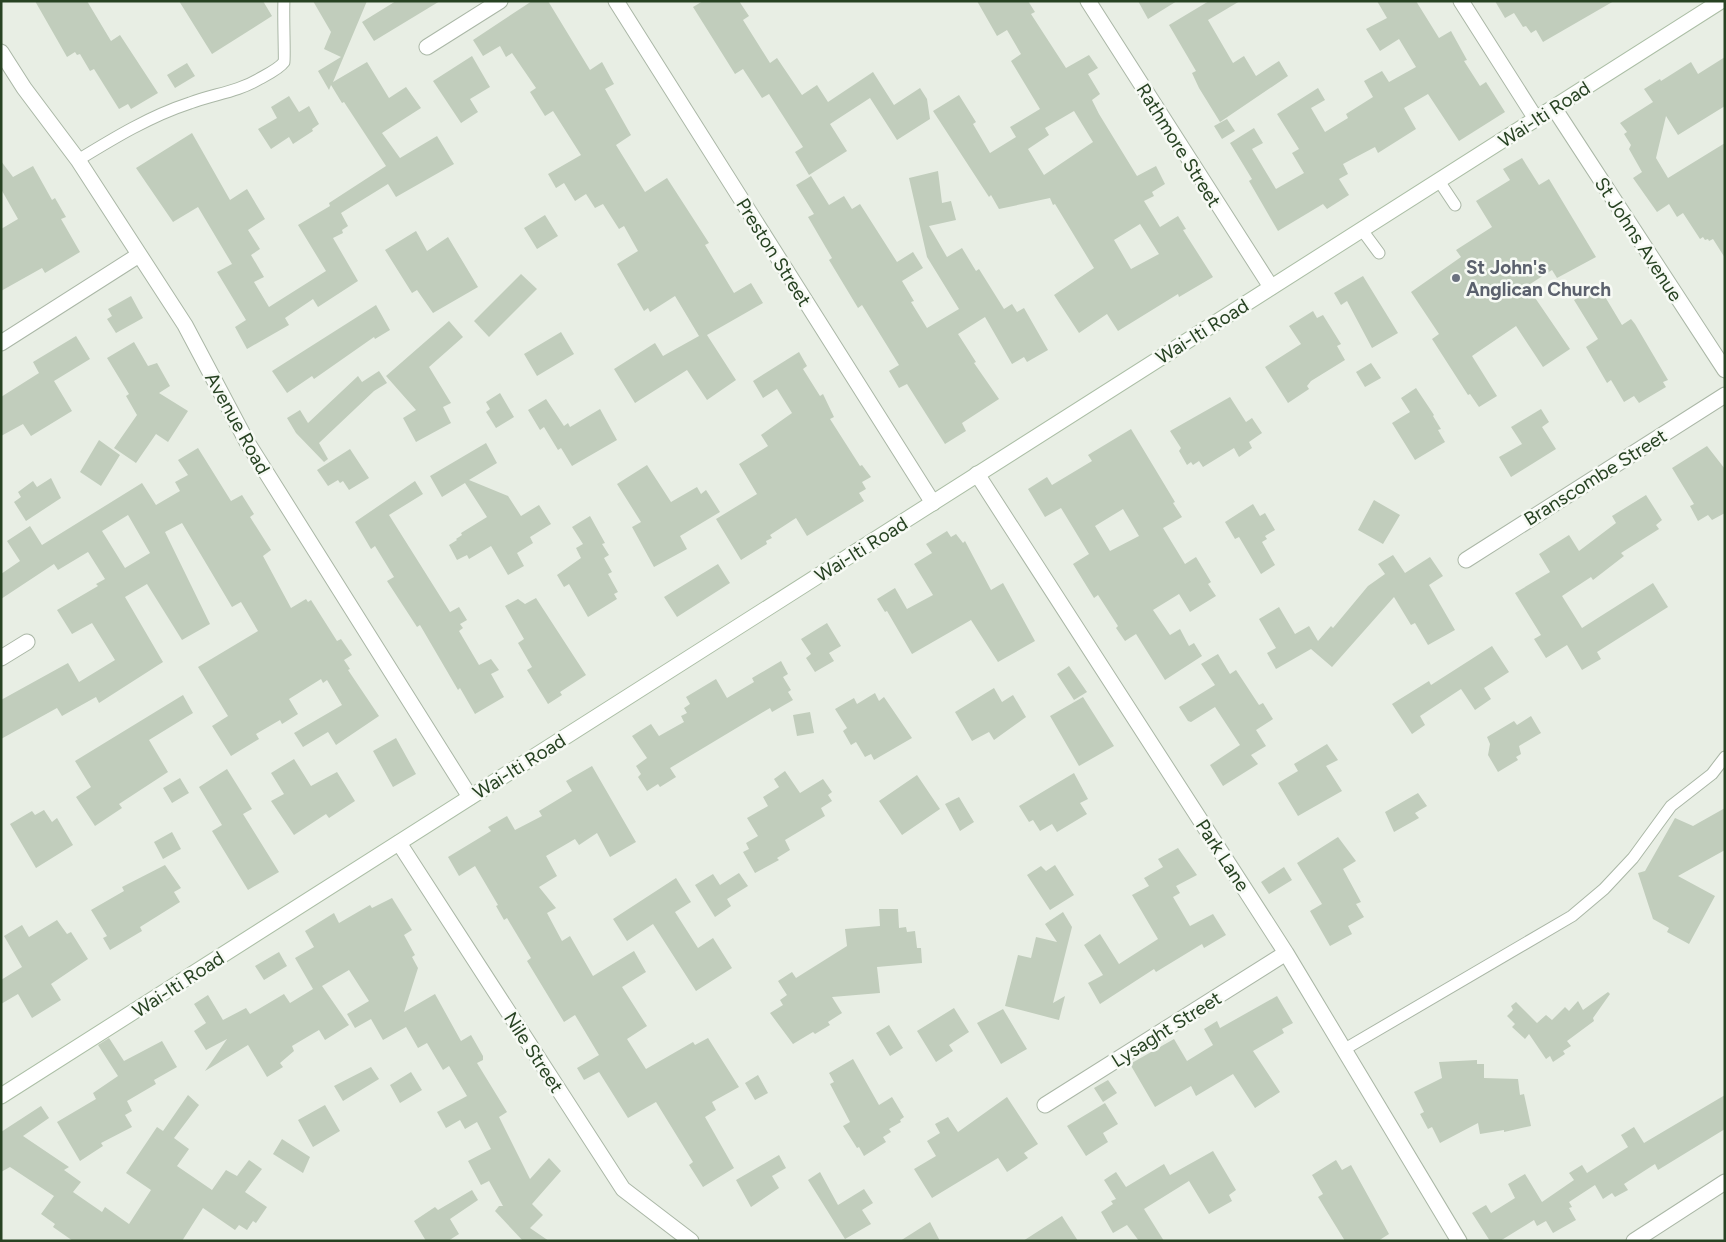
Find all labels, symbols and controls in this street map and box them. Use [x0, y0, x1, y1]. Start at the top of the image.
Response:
street label: Wai-Iti Road [1494, 76, 1594, 153]
street label: Rathmore Street [1131, 79, 1226, 211]
street label: St Johns Avenue [1590, 173, 1687, 306]
street label: Preston Street [731, 194, 816, 311]
place label: St John's Anglican Church [1466, 256, 1611, 301]
marker: St John's Anglican Church [1450, 272, 1462, 284]
street label: Wai-Iti Road [1152, 294, 1253, 369]
street label: Avenue Road [200, 368, 275, 478]
street label: Branscombe Street [1520, 424, 1671, 531]
street label: Wai-Iti Road [811, 512, 912, 587]
street label: Wai-Iti Road [469, 729, 570, 804]
street label: Park Lane [1191, 815, 1254, 896]
street label: Wai-Iti Road [128, 946, 228, 1023]
street label: Lysaght Street [1107, 987, 1225, 1072]
street label: Nile Street [499, 1008, 568, 1097]

